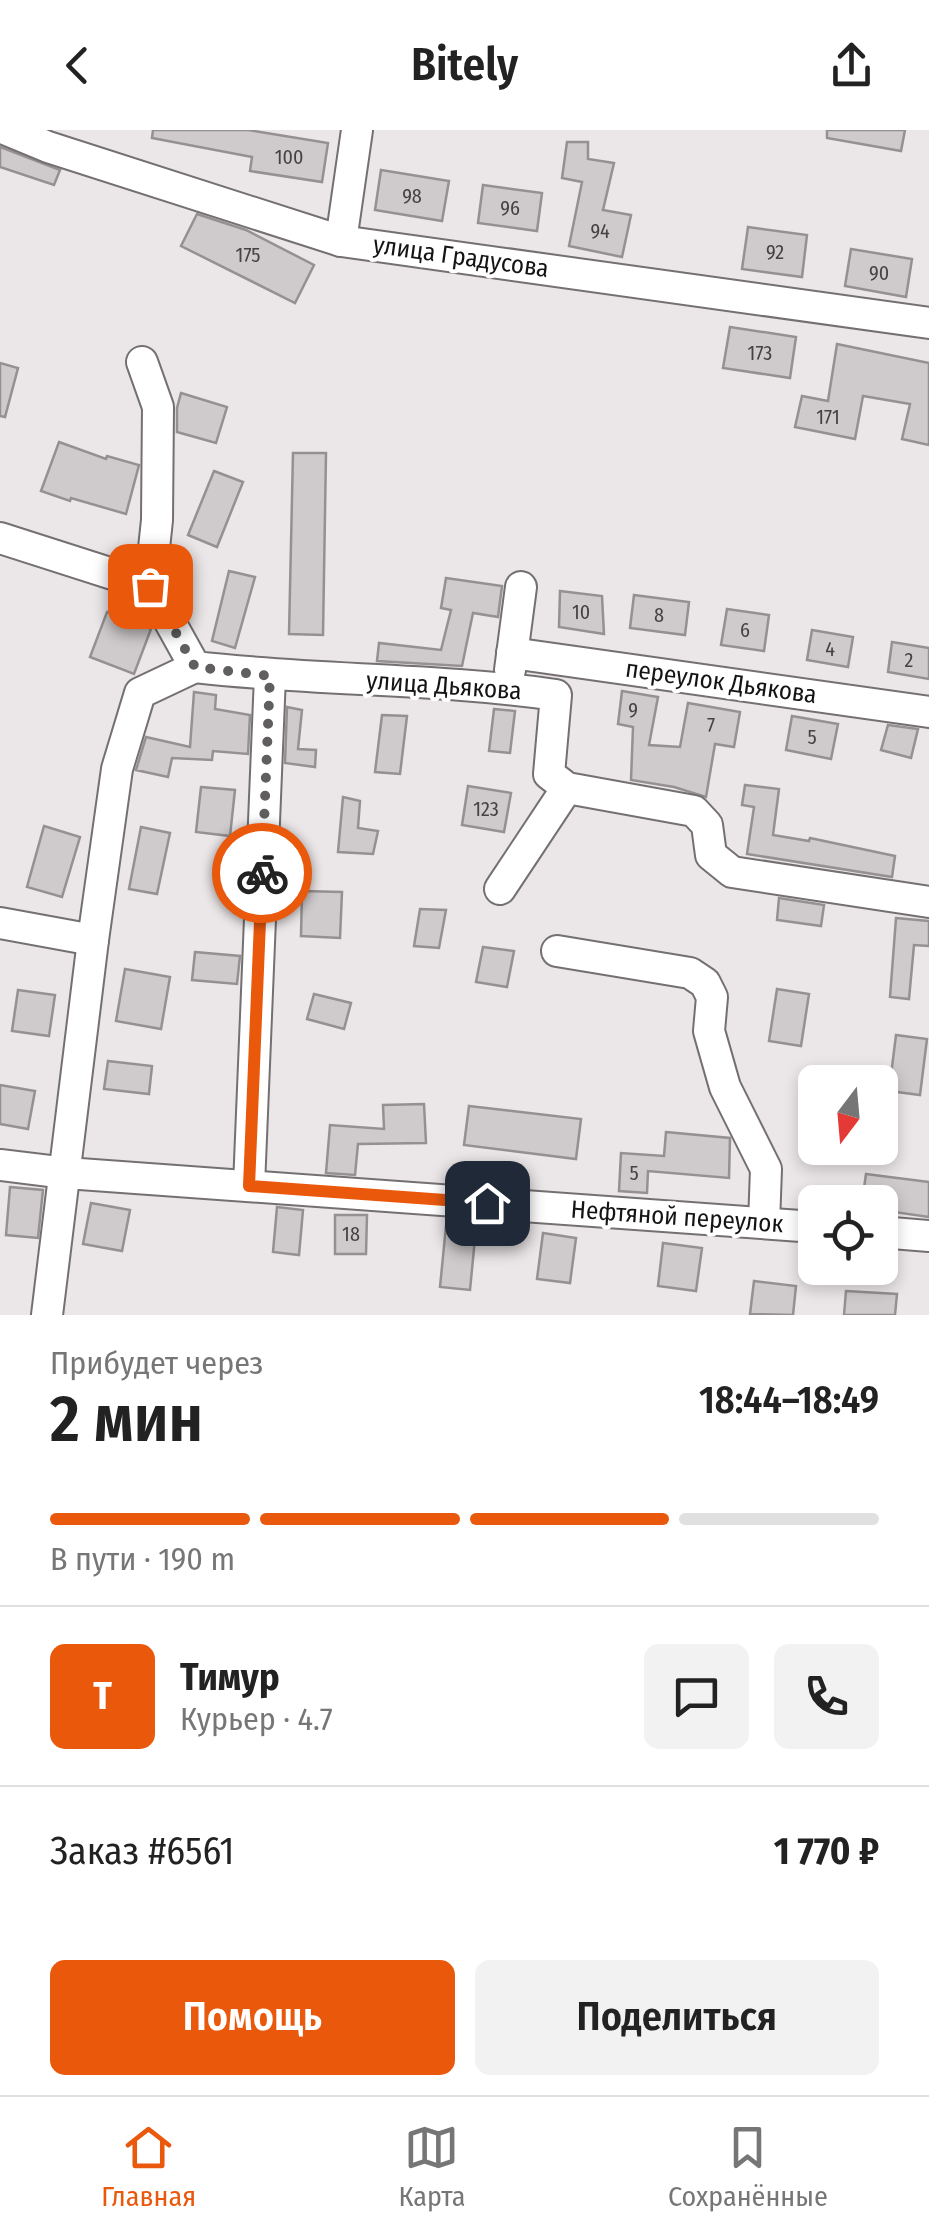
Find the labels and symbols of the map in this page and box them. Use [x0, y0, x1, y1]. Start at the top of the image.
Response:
house number: 100 [275, 145, 303, 169]
house number: 98 [402, 184, 422, 208]
house number: 96 [500, 196, 520, 220]
house number: 94 [590, 219, 610, 243]
street label: улица Градусова [371, 230, 551, 284]
house number: 92 [766, 240, 784, 264]
house number: 175 [236, 243, 260, 267]
house number: 90 [869, 261, 889, 285]
house number: 173 [748, 341, 772, 365]
house number: 171 [816, 405, 840, 429]
pin [108, 544, 193, 629]
house number: 10 [572, 600, 590, 624]
house number: 8 [654, 603, 664, 627]
house number: 6 [740, 618, 750, 642]
house number: 4 [825, 637, 835, 661]
house number: 2 [905, 648, 914, 672]
street label: переулок Дьякова [624, 654, 818, 710]
street label: улица Дьякова [365, 666, 523, 706]
house number: 9 [628, 698, 638, 722]
house number: 7 [707, 713, 715, 737]
house number: 5 [807, 725, 817, 749]
house number: 123 [473, 797, 499, 821]
courier [212, 823, 312, 923]
north arrow [798, 1065, 898, 1165]
pin [445, 1161, 530, 1246]
house number: 5 [629, 1161, 639, 1185]
street label: Нефтяной переулок [570, 1195, 784, 1239]
house number: 18 [342, 1222, 360, 1246]

